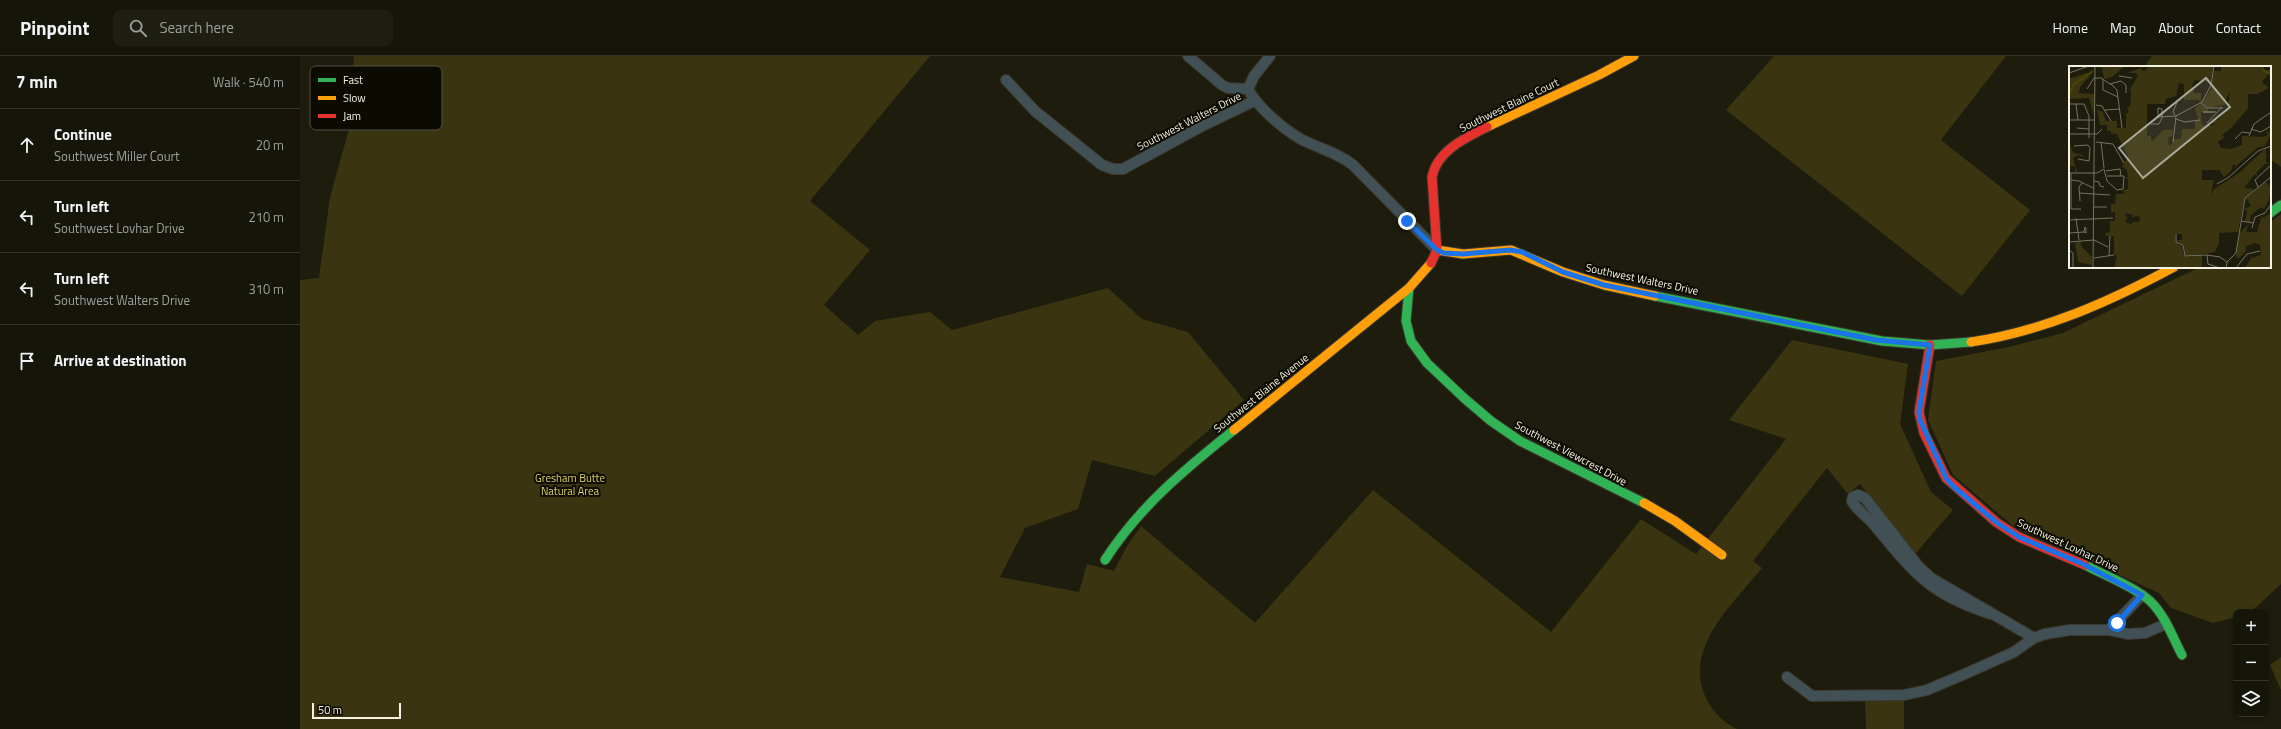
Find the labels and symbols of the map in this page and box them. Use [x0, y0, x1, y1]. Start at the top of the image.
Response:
legend [310, 66, 442, 130]
inset map [2069, 66, 2271, 268]
text: Fast [343, 72, 363, 88]
street label: Southwest Blaine Court [1457, 74, 1562, 136]
street label: Southwest Walters Drive [1134, 88, 1244, 154]
text: Slow [343, 90, 366, 106]
text: Jam [343, 108, 361, 124]
route end [1398, 212, 1416, 230]
street label: Southwest Walters Drive [1584, 259, 1700, 299]
street label: Southwest Blaine Avenue [1210, 349, 1312, 436]
street label: Southwest Viewcrest Drive [1512, 417, 1630, 490]
park label: Gresham Butte Natural Area [535, 470, 605, 499]
street label: Southwest Lovhar Drive [2015, 514, 2122, 576]
route start [2108, 614, 2126, 632]
scale bar [312, 701, 401, 720]

